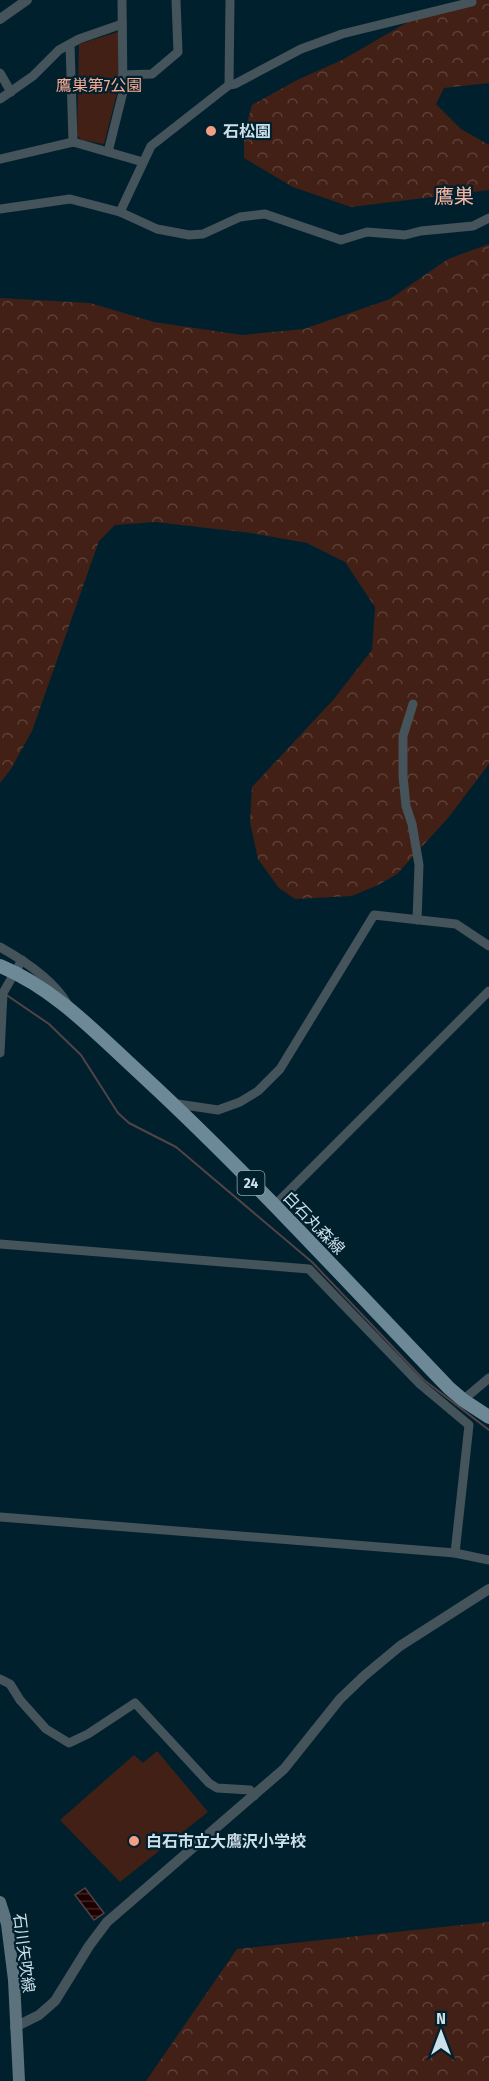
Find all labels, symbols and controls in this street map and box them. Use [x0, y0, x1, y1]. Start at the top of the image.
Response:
park label: 鷹巣第7公園 [56, 76, 142, 95]
place label: 石松園 [223, 122, 271, 141]
marker: 石松園 [204, 124, 218, 138]
district label: 鷹巣 [434, 184, 474, 208]
road number: 24 [238, 1171, 264, 1195]
street label: 白石丸森線 [279, 1188, 349, 1258]
place label: 白石市立大鷹沢小学校 [146, 1832, 306, 1851]
marker: 白石市立大鷹沢小学校 [127, 1834, 141, 1848]
street label: 石川矢吹線 [10, 1912, 38, 1994]
north arrow [411, 2003, 471, 2063]
text: N [436, 2009, 446, 2028]

